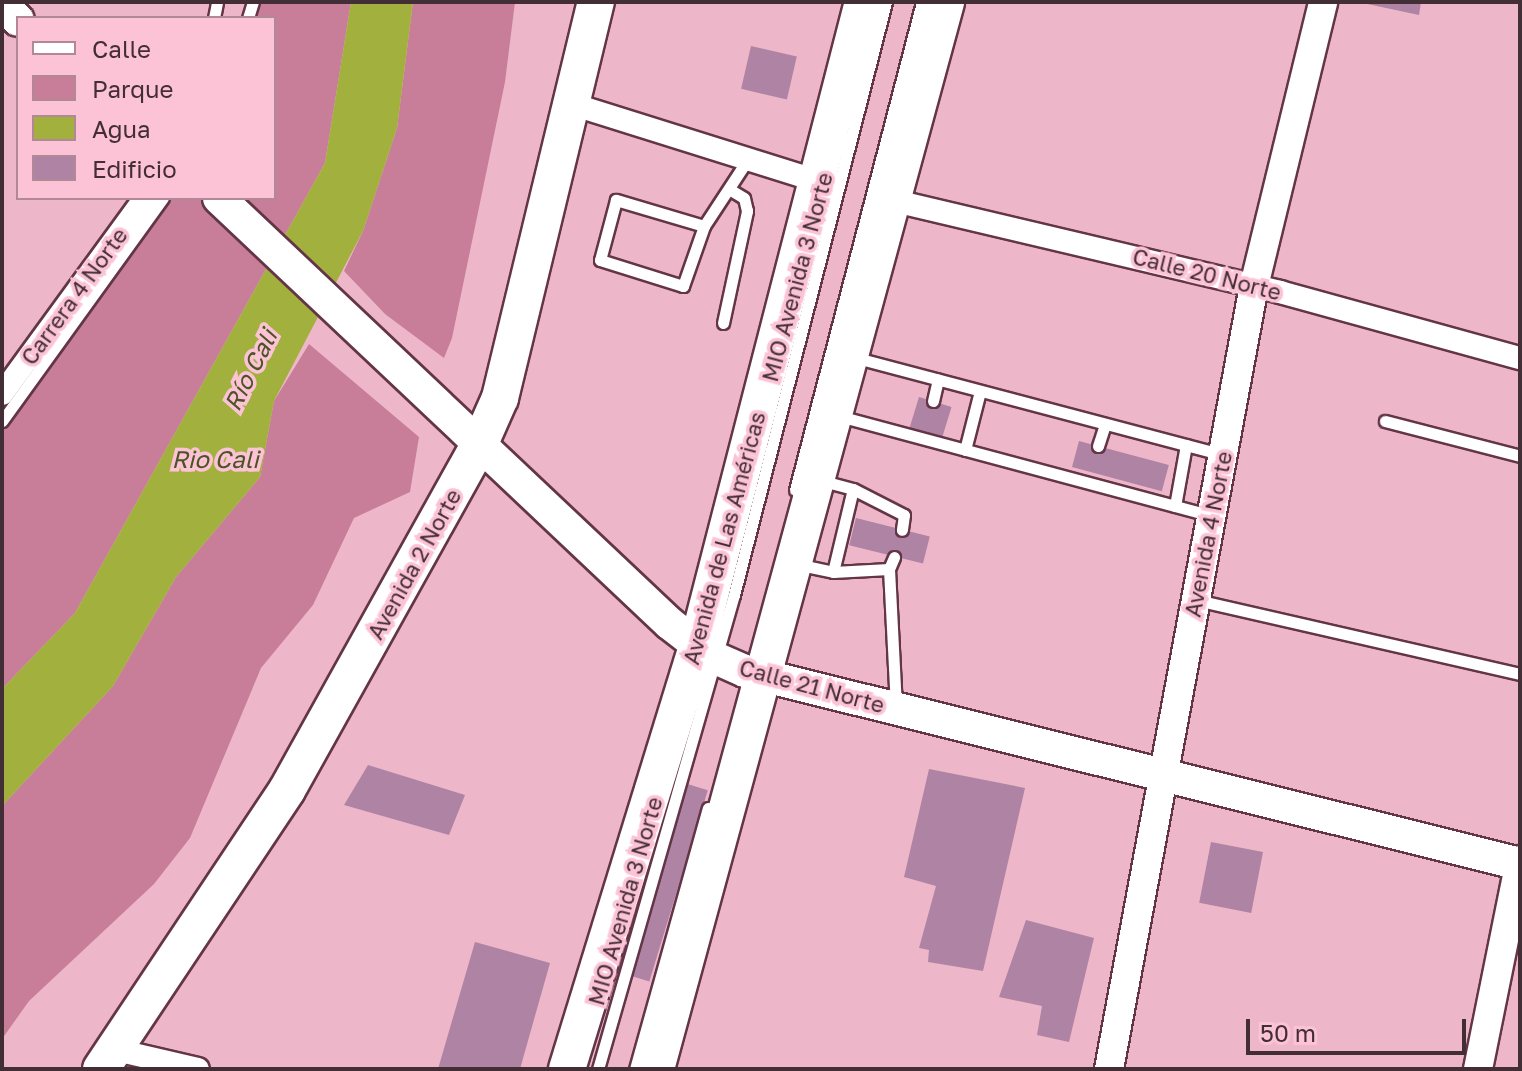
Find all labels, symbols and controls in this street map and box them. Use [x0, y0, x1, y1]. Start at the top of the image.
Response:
legend [16, 16, 276, 200]
text: Calle [92, 34, 151, 63]
text: Parque [92, 74, 173, 103]
text: Agua [92, 114, 151, 143]
text: Edificio [92, 154, 177, 183]
street label: MIO Avenida 3 Norte [756, 170, 838, 384]
street label: Carrera 4 Norte [15, 222, 133, 370]
street label: Calle 20 Norte [1130, 243, 1284, 305]
water label: Río Cali [217, 325, 283, 415]
street label: Avenida de Las Américas [678, 409, 770, 667]
water label: Rio Cali [171, 445, 259, 473]
street label: Avenida 4 Norte [1179, 449, 1237, 619]
street label: Avenida 2 Norte [362, 484, 466, 644]
street label: Calle 21 Norte [737, 654, 887, 718]
street label: MIO Avenida 3 Norte [583, 794, 667, 1008]
scale bar [1250, 1003, 1470, 1053]
text: 50 m [1260, 1018, 1316, 1047]

